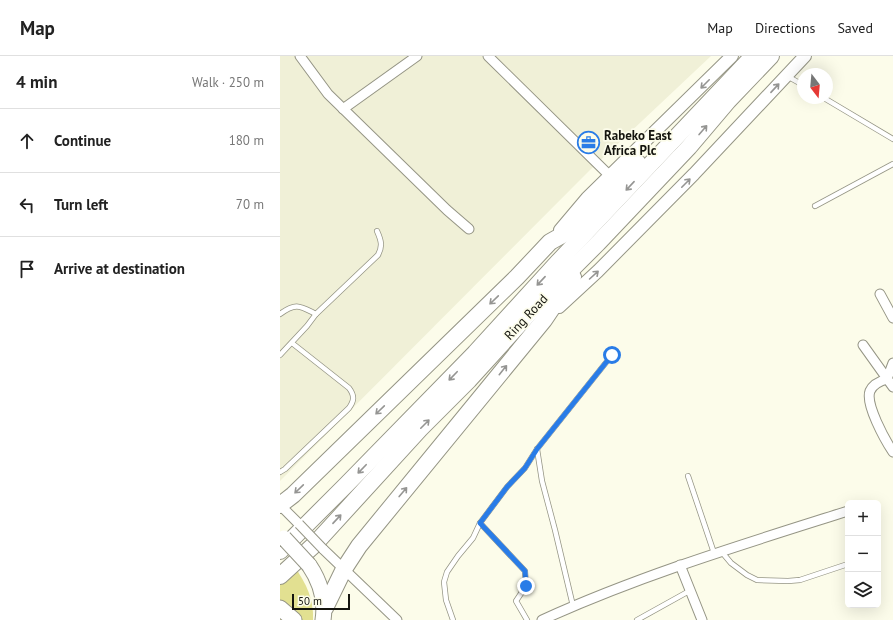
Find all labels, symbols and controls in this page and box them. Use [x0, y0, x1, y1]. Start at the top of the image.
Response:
text: Map [20, 16, 55, 40]
text: Map [707, 19, 733, 37]
text: Directions [755, 19, 815, 37]
text: Saved [837, 19, 873, 37]
north arrow [797, 68, 833, 104]
text: 4 min [16, 71, 57, 93]
text: Walk · 250 m [192, 74, 264, 91]
one-way arrow [700, 79, 710, 89]
one-way arrow [770, 83, 780, 93]
one-way arrow [699, 125, 708, 135]
place label: Rabeko East Africa Plc [604, 127, 672, 159]
office icon: Rabeko East Africa Plc [576, 129, 602, 155]
icon: ahead [16, 130, 38, 152]
text: Continue [54, 131, 111, 150]
text: 180 m [229, 132, 264, 149]
one-way arrow [681, 178, 691, 188]
one-way arrow [625, 181, 635, 191]
icon: left [16, 194, 38, 216]
text: Turn left [54, 195, 108, 214]
text: 70 m [236, 196, 264, 213]
icon: arrive [16, 258, 38, 280]
text: Arrive at destination [54, 259, 185, 278]
one-way arrow [589, 270, 599, 279]
one-way arrow [536, 276, 546, 286]
street label: Ring Road [501, 291, 551, 343]
one-way arrow [489, 295, 499, 304]
route start [603, 346, 621, 364]
one-way arrow [499, 365, 508, 376]
one-way arrow [448, 371, 457, 381]
one-way arrow [375, 405, 385, 415]
one-way arrow [420, 419, 430, 429]
one-way arrow [357, 464, 367, 474]
one-way arrow [294, 484, 304, 494]
one-way arrow [398, 487, 407, 498]
map controls [845, 500, 881, 608]
button: + [845, 500, 881, 536]
one-way arrow [333, 514, 342, 524]
button: − [845, 536, 881, 572]
button: layers [845, 572, 881, 608]
route end [517, 577, 535, 595]
scale bar [292, 592, 350, 611]
text: 50 m [298, 594, 322, 608]

